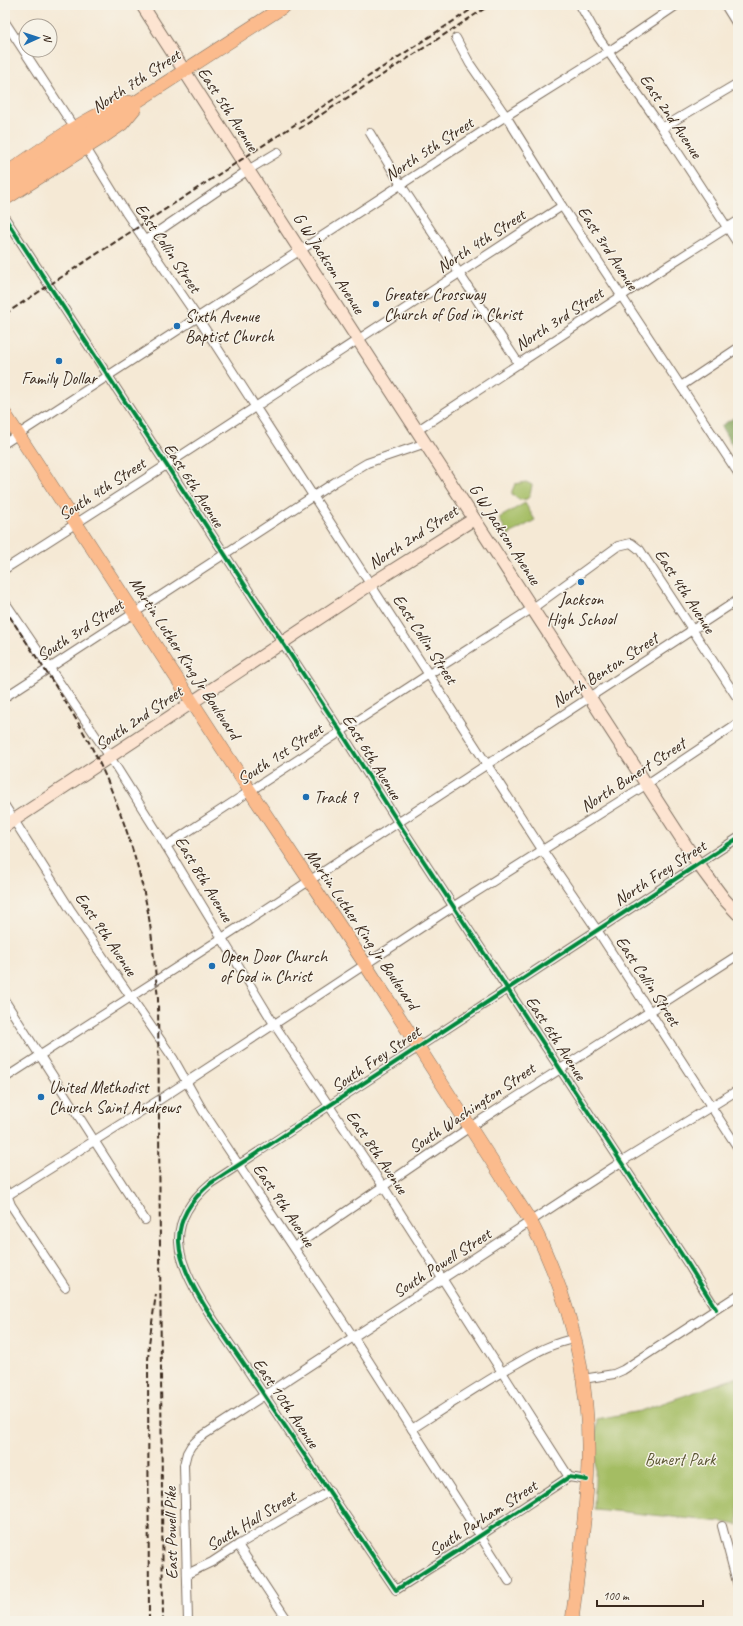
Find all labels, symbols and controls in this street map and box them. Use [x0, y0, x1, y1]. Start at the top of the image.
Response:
north arrow [18, 18, 58, 58]
text: N [41, 34, 55, 43]
street label: North 7th Street [88, 43, 186, 117]
street label: East 5th Avenue [193, 63, 264, 156]
street label: East 2nd Avenue [635, 70, 708, 163]
street label: North 5th Street [381, 111, 479, 185]
street label: East Collin Street [130, 199, 207, 299]
street label: East 3rd Avenue [573, 202, 644, 295]
street label: North 4th Street [433, 203, 531, 277]
street label: G W Jackson Avenue [289, 208, 370, 319]
street label: North 3rd Street [511, 281, 609, 355]
place label: Greater Crossway Church of God in Christ [384, 284, 525, 325]
marker: Greater Crossway Church of God in Christ [371, 299, 381, 309]
place label: Sixth Avenue Baptist Church [185, 306, 275, 347]
marker: Sixth Avenue Baptist Church [172, 321, 182, 331]
marker: Family Dollar [54, 356, 64, 366]
place label: Family Dollar [21, 368, 98, 389]
street label: East 6th Avenue [159, 439, 230, 532]
street label: South 4th Street [54, 452, 151, 525]
street label: G W Jackson Avenue [465, 479, 546, 590]
street label: North 2nd Street [364, 499, 464, 574]
street label: East 4th Avenue [650, 545, 721, 638]
street label: Martin Luther King Jr Boulevard [125, 573, 247, 745]
marker: Jackson High School [576, 577, 586, 587]
place label: Jackson High School [547, 589, 618, 630]
street label: East Collin Street [388, 590, 463, 690]
street label: South 3rd Street [33, 593, 129, 666]
street label: North Benton Street [548, 627, 664, 712]
street label: South 2nd Street [91, 680, 189, 755]
street label: East 6th Avenue [338, 711, 407, 805]
street label: South 1st Street [233, 717, 329, 789]
street label: North Bunert Street [577, 732, 691, 817]
place label: Track 9 [314, 787, 359, 808]
marker: Track 9 [301, 792, 311, 802]
street label: East 8th Avenue [170, 832, 239, 927]
street label: North Frey Street [610, 834, 712, 911]
street label: Martin Luther King Jr Boulevard [300, 845, 425, 1015]
street label: East 9th Avenue [70, 888, 142, 981]
street label: East Collin Street [611, 932, 686, 1032]
place label: Open Door Church of God in Christ [220, 946, 328, 987]
marker: Open Door Church of God in Christ [207, 961, 217, 971]
street label: East 6th Avenue [521, 992, 592, 1085]
street label: South Frey Street [327, 1020, 427, 1097]
street label: South Washington Street [405, 1057, 541, 1158]
place label: United Methodist Church Saint Andrews [49, 1077, 181, 1118]
marker: United Methodist Church Saint Andrews [36, 1092, 46, 1102]
street label: East 8th Avenue [341, 1106, 413, 1199]
street label: East 9th Avenue [248, 1159, 320, 1252]
street label: South Powell Street [389, 1222, 497, 1302]
street label: East 10th Avenue [248, 1354, 325, 1453]
park label: Bunert Park [645, 1449, 717, 1470]
street label: South Parham Street [425, 1474, 543, 1561]
street label: East Powell Pike [160, 1485, 182, 1579]
street label: South Hall Street [202, 1485, 302, 1556]
scale bar [597, 1582, 703, 1608]
text: 100 m [603, 1588, 630, 1604]

